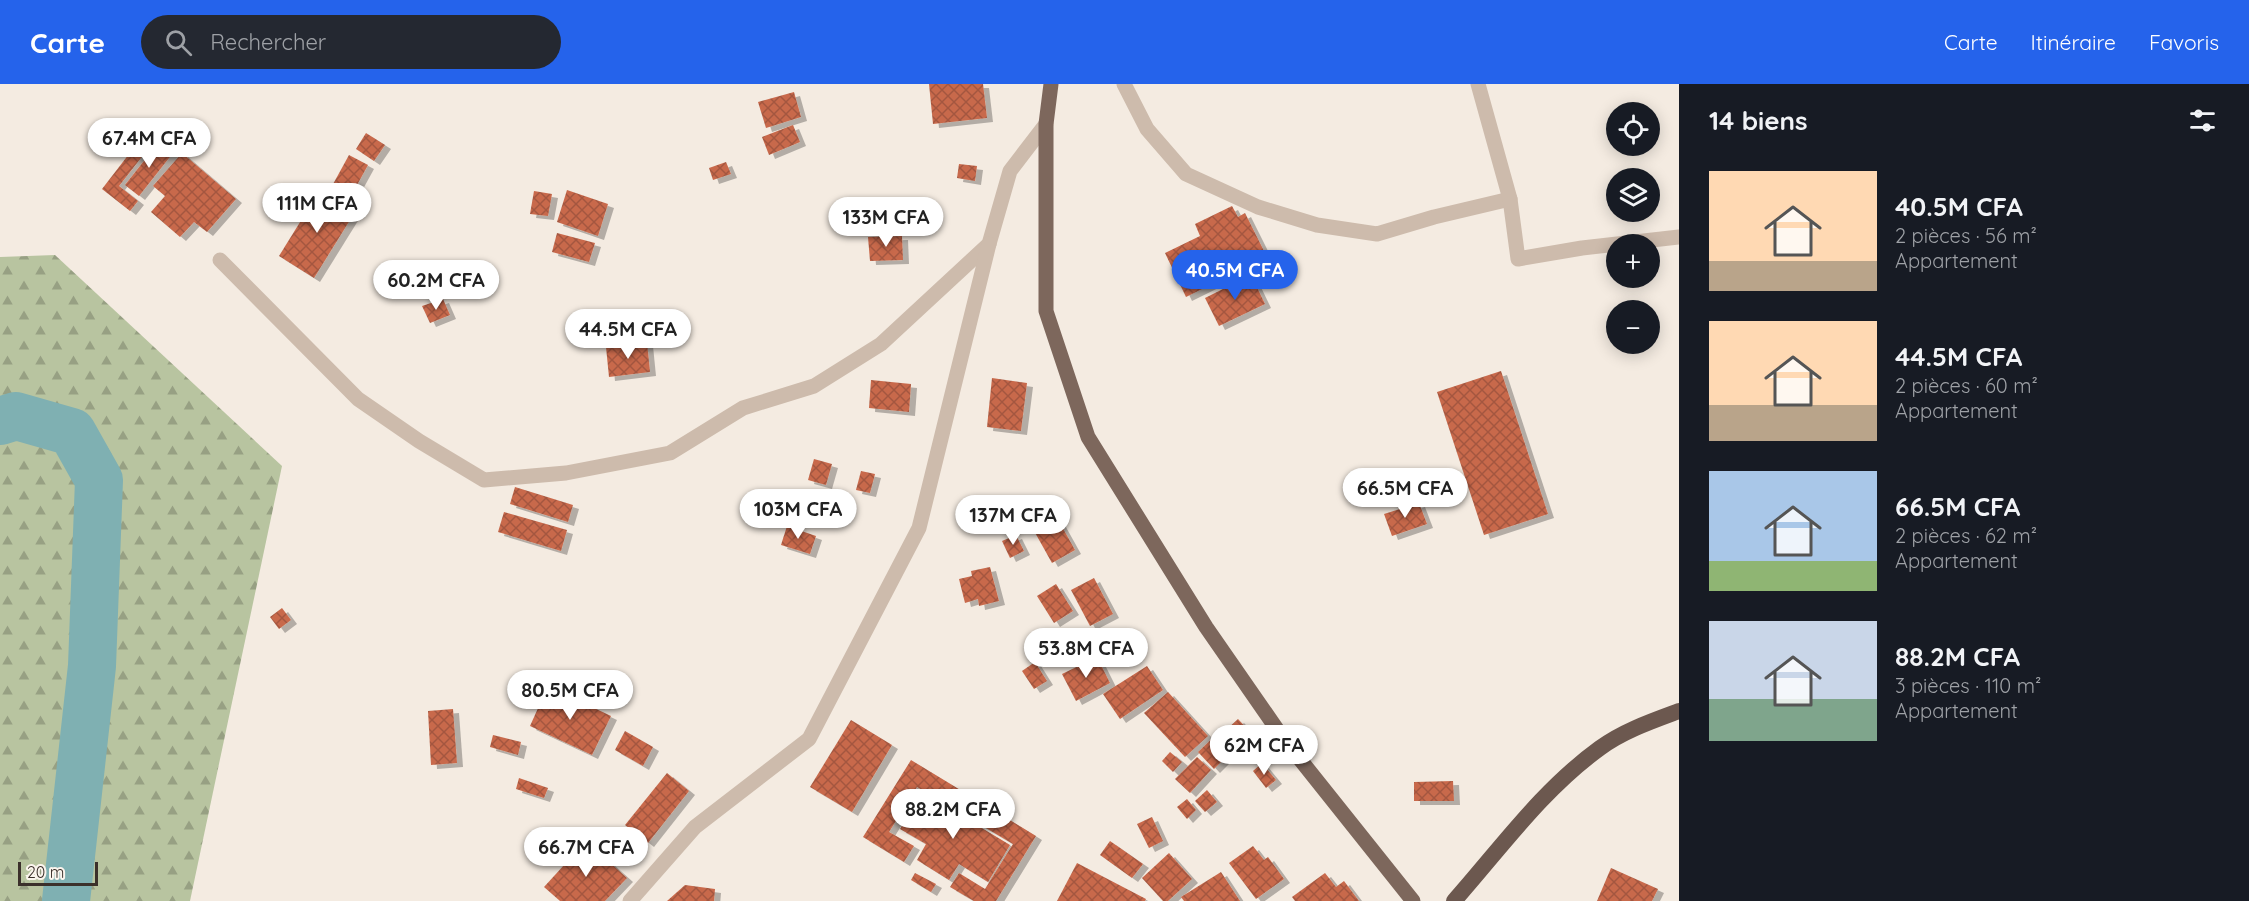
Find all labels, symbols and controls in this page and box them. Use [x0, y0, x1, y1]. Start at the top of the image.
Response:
search box [141, 15, 561, 69]
text: Carte [30, 25, 105, 60]
icon: search [162, 26, 195, 59]
text: Rechercher [210, 28, 326, 56]
text: Carte [1944, 29, 1998, 55]
text: Itinéraire [2031, 29, 2116, 55]
text: Favoris [2149, 29, 2219, 55]
map controls [1606, 102, 1660, 354]
button: locate [1606, 102, 1660, 156]
text: 14 biens [1709, 104, 1808, 137]
icon: filters [2186, 104, 2219, 137]
pin: 67.4M CFA [80, 118, 218, 169]
text: 67.4M CFA [102, 125, 196, 150]
button: layers [1606, 168, 1660, 222]
pin: 111M CFA [255, 183, 379, 234]
text: 111M CFA [276, 190, 358, 215]
text: 40.5M CFA [1895, 190, 2023, 223]
icon: home [1757, 195, 1829, 267]
pin: 133M CFA [824, 197, 948, 248]
text: 133M CFA [842, 204, 930, 229]
text: 2 pièces · 56 m² [1895, 223, 2037, 248]
button: + [1606, 234, 1660, 288]
text: Appartement [1895, 248, 2018, 273]
pin: 40.5M CFA [1166, 250, 1304, 301]
text: 40.5M CFA [1186, 257, 1284, 282]
pin: 60.2M CFA [367, 260, 505, 311]
text: 60.2M CFA [387, 267, 485, 292]
button: − [1606, 300, 1660, 354]
pin: 44.5M CFA [559, 309, 697, 360]
text: 44.5M CFA [579, 316, 677, 341]
text: 44.5M CFA [1895, 340, 2022, 373]
icon: home [1757, 345, 1829, 417]
text: 2 pièces · 60 m² [1895, 373, 2038, 398]
text: Appartement [1895, 398, 2018, 423]
pin: 66.5M CFA [1336, 468, 1474, 519]
text: 66.5M CFA [1357, 475, 1453, 500]
pin: 103M CFA [736, 489, 860, 540]
text: 66.5M CFA [1895, 490, 2020, 523]
pin: 137M CFA [951, 495, 1075, 546]
icon: home [1757, 495, 1829, 567]
text: 103M CFA [754, 496, 842, 521]
text: 137M CFA [969, 502, 1057, 527]
text: 2 pièces · 62 m² [1895, 523, 2037, 548]
text: Appartement [1895, 548, 2018, 573]
pin: 53.8M CFA [1017, 628, 1155, 679]
text: 53.8M CFA [1038, 635, 1134, 660]
text: 88.2M CFA [1895, 640, 2020, 673]
icon: home [1757, 645, 1829, 717]
pin: 80.5M CFA [501, 670, 639, 721]
text: 3 pièces · 110 m² [1895, 673, 2041, 698]
text: 80.5M CFA [521, 677, 619, 702]
text: Appartement [1895, 698, 2018, 723]
pin: 62M CFA [1209, 725, 1319, 776]
text: 62M CFA [1224, 732, 1304, 757]
pin: 88.2M CFA [884, 789, 1022, 840]
text: 88.2M CFA [905, 796, 1001, 821]
pin: 66.7M CFA [517, 827, 655, 878]
text: 66.7M CFA [538, 834, 634, 859]
scale bar [18, 859, 98, 886]
text: 20 m [27, 862, 64, 882]

